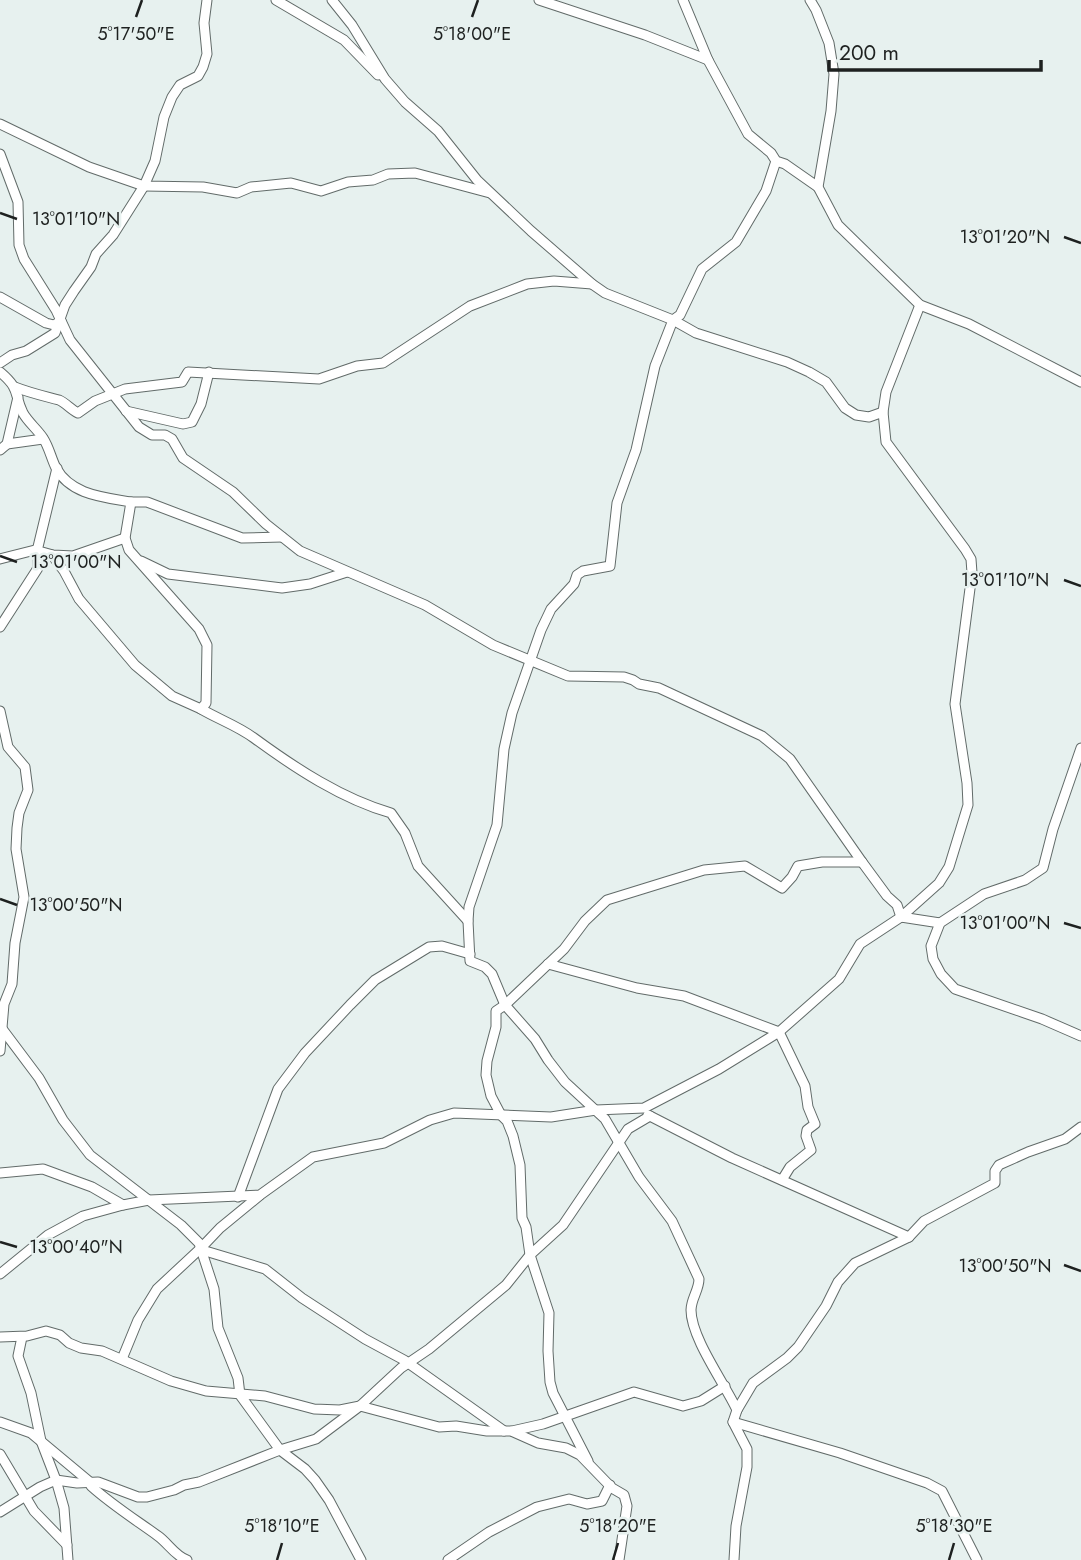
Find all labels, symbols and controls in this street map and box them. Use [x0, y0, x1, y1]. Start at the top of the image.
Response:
text: 5°17'50"E [97, 21, 175, 47]
text: 5°18'00"E [433, 21, 511, 47]
scale bar [829, 28, 1041, 72]
text: 200 m [839, 38, 899, 68]
text: 13°01'10"N [32, 206, 120, 232]
text: 13°01'20"N [960, 224, 1050, 250]
text: 13°01'00"N [31, 549, 121, 575]
text: 13°01'10"N [961, 567, 1049, 593]
text: 13°00'50"N [30, 892, 122, 918]
text: 13°01'00"N [960, 910, 1050, 936]
text: 13°00'40"N [29, 1234, 123, 1260]
text: 13°00'50"N [959, 1253, 1051, 1279]
text: 5°18'10"E [244, 1513, 320, 1539]
text: 5°18'20"E [579, 1513, 657, 1539]
text: 5°18'30"E [915, 1513, 993, 1539]

